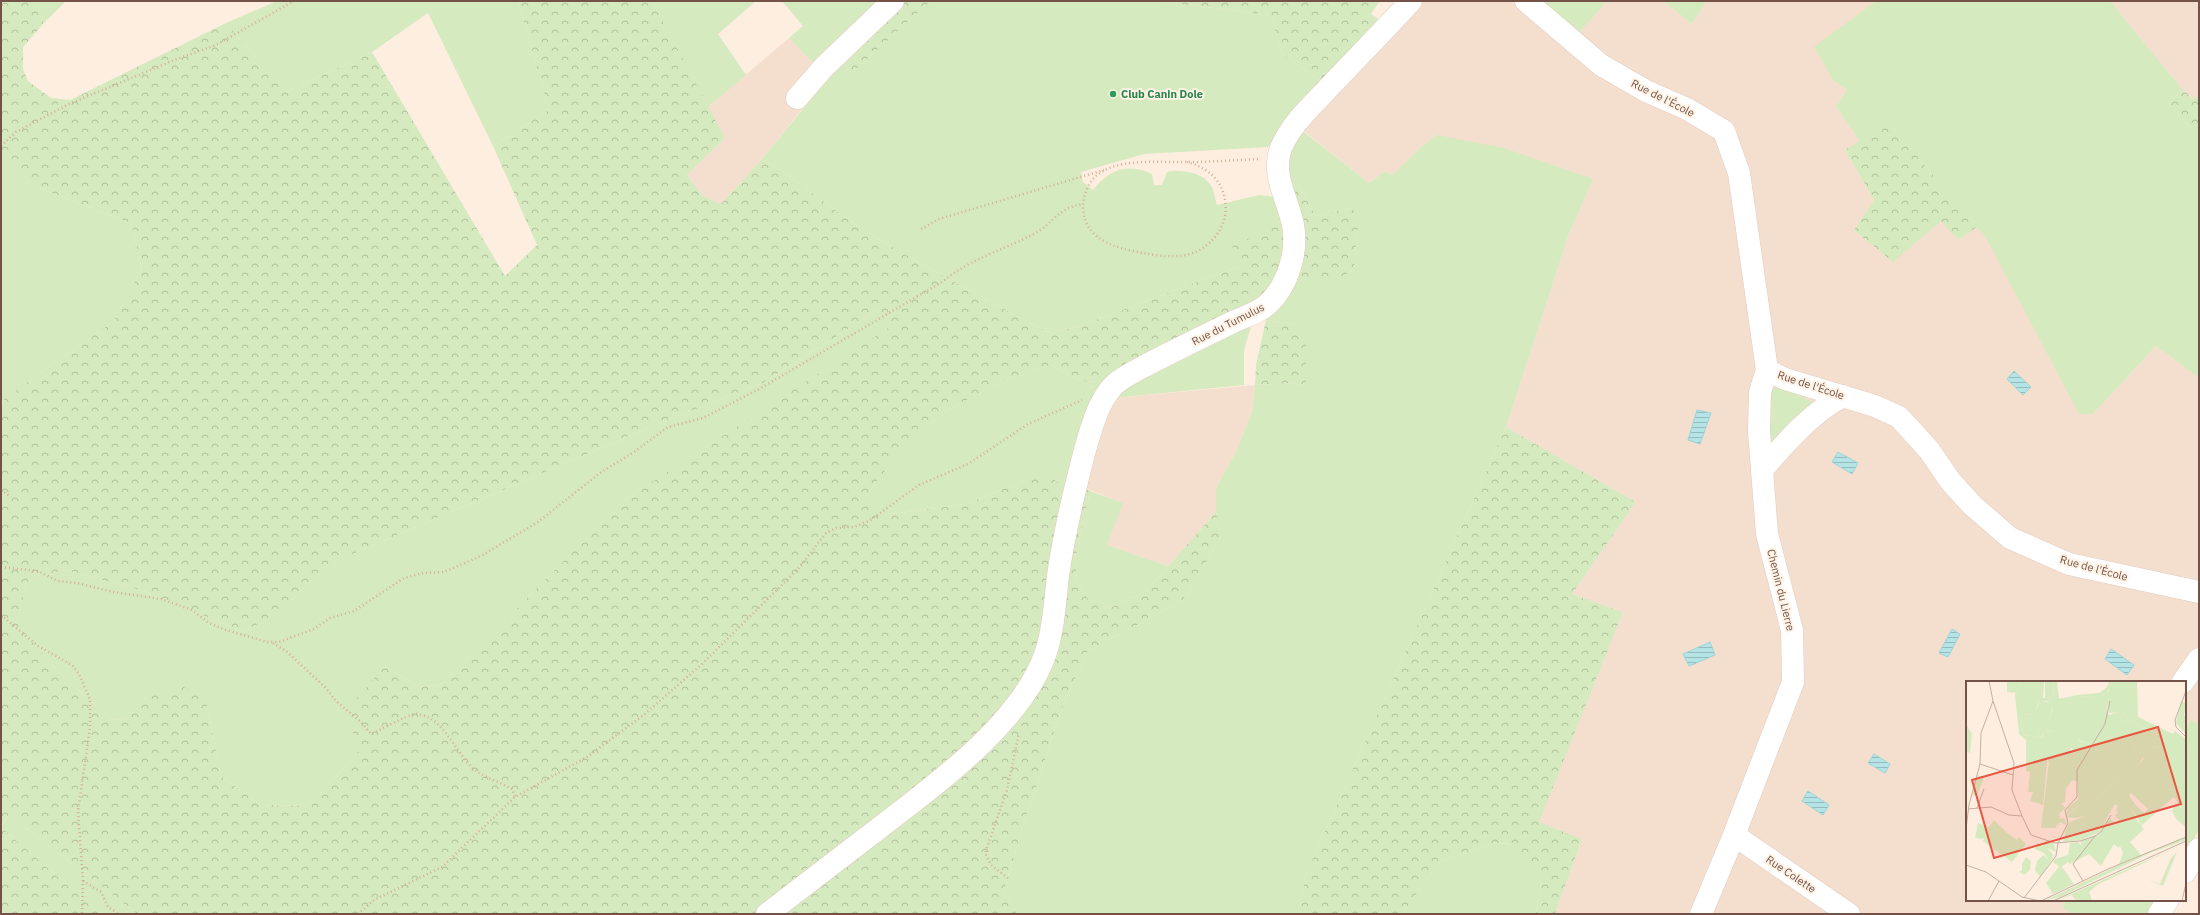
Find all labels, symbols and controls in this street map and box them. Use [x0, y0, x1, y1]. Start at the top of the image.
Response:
street label: Rue de l'École [1629, 76, 1697, 120]
place label: Club Canin Dole [1121, 87, 1203, 101]
marker: Club Canin Dole [1108, 89, 1118, 99]
street label: Rue du Tumulus [1189, 300, 1267, 348]
street label: Rue de l'École [1776, 368, 1846, 402]
street label: Chemin du Lierre [1764, 548, 1798, 632]
street label: Rue de l'École [2059, 552, 2129, 584]
inset map [1966, 681, 2186, 901]
street label: Rue Colette [1763, 852, 1819, 896]

